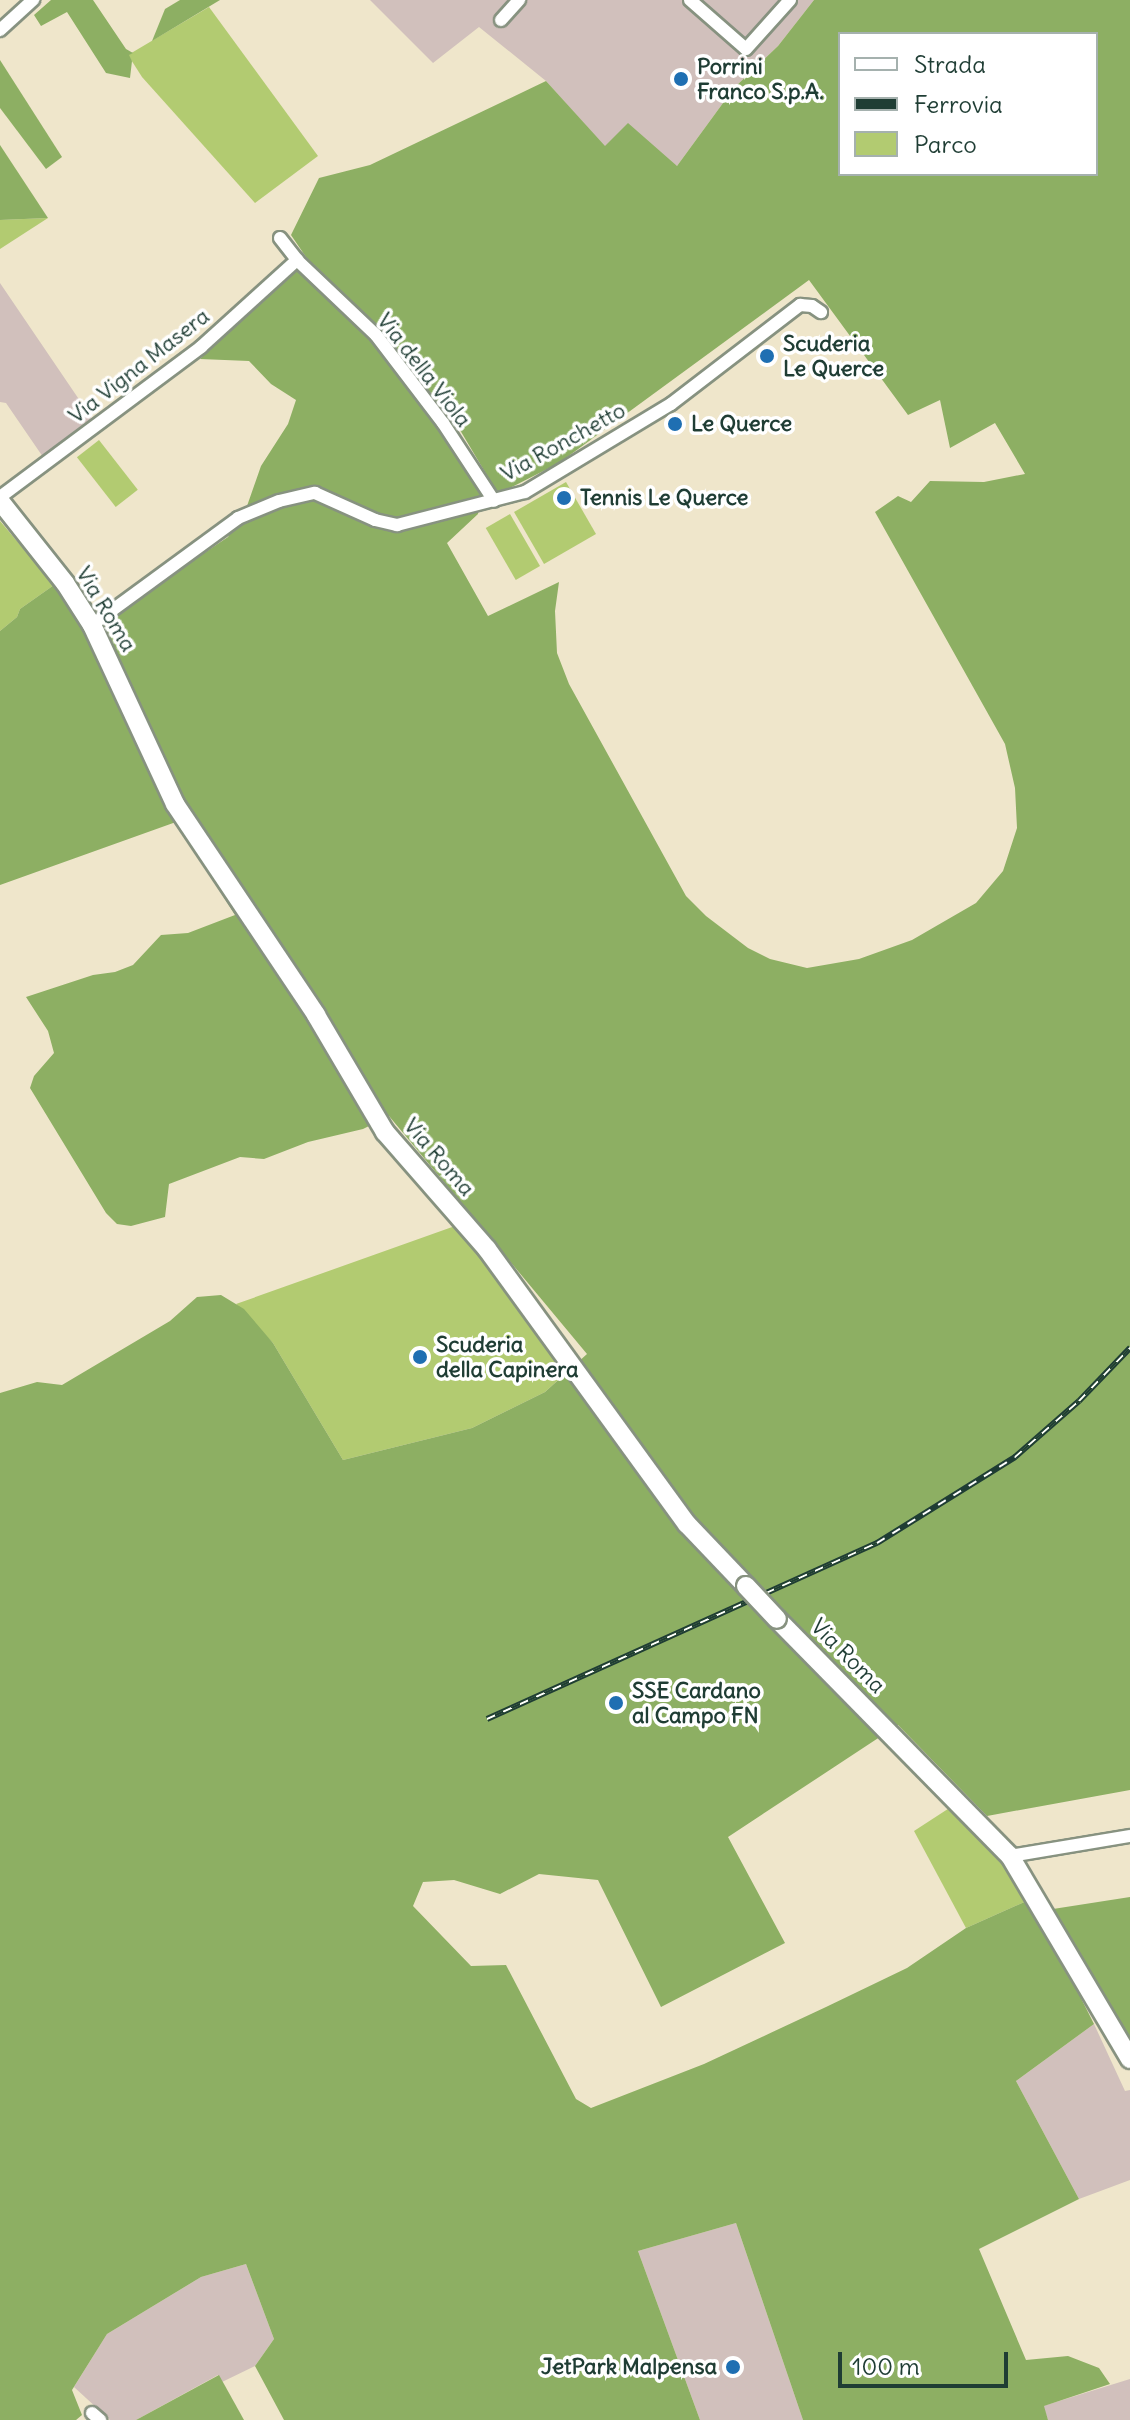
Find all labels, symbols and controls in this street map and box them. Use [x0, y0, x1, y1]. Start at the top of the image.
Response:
legend [838, 32, 1098, 176]
text: Strada [914, 49, 986, 79]
place label: Porrini Franco S.p.A. [697, 53, 824, 104]
marker: Porrini Franco S.p.A. [672, 70, 690, 88]
text: Ferrovia [914, 89, 1003, 119]
text: Parco [914, 129, 977, 159]
street label: Via Vigna Masera [63, 303, 215, 429]
street label: Via della Viola [371, 308, 477, 432]
place label: Scuderia Le Querce [783, 330, 884, 382]
marker: Scuderia Le Querce [758, 347, 776, 365]
street label: Via Ronchetto [496, 397, 630, 487]
place label: Le Querce [691, 411, 792, 437]
marker: Le Querce [666, 415, 684, 433]
place label: Tennis Le Querce [580, 485, 748, 511]
marker: Tennis Le Querce [555, 489, 573, 507]
street label: Via Roma [70, 562, 142, 656]
street label: Via Roma [398, 1113, 480, 1201]
place label: Scuderia della Capinera [436, 1331, 579, 1382]
marker: Scuderia della Capinera [411, 1348, 429, 1366]
street label: Via Roma [805, 1613, 891, 1699]
place label: SSE Cardano al Campo FN [632, 1677, 761, 1728]
marker: SSE Cardano al Campo FN [607, 1694, 625, 1712]
scale bar [842, 2336, 1012, 2386]
text: 100 m [852, 2351, 920, 2381]
place label: JetPark Malpensa [541, 2354, 717, 2380]
marker: JetPark Malpensa [724, 2358, 742, 2376]

